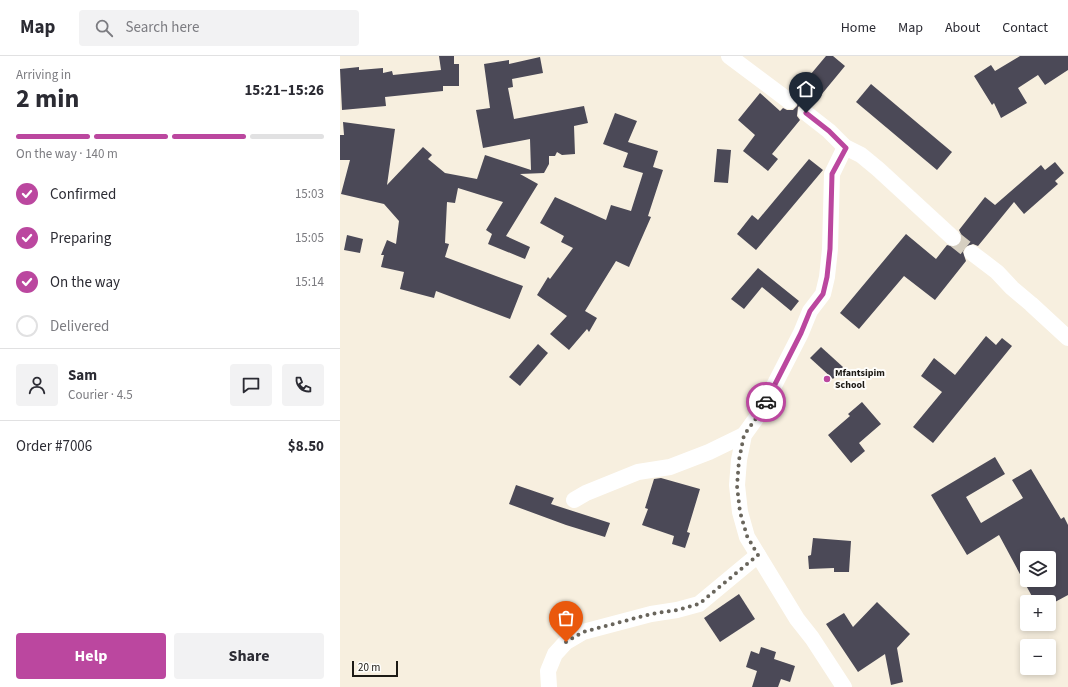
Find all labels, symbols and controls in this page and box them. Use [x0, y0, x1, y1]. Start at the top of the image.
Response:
search box [79, 10, 359, 46]
text: Map [20, 14, 55, 41]
icon: search [93, 17, 115, 39]
text: Search here [125, 17, 199, 38]
text: Home [841, 18, 876, 38]
text: Map [898, 18, 923, 38]
text: About [945, 18, 980, 38]
text: Contact [1002, 18, 1048, 38]
text: Arriving in [16, 66, 71, 84]
pin [789, 72, 823, 113]
icon: home [795, 78, 817, 100]
text: 2 min [16, 80, 79, 117]
text: 15:21–15:26 [244, 80, 324, 101]
text: On the way · 140 m [16, 145, 118, 163]
icon: check [16, 183, 38, 205]
text: Confirmed [50, 184, 116, 205]
text: 15:03 [295, 185, 324, 203]
icon: check [16, 227, 38, 249]
text: Preparing [50, 228, 111, 249]
text: 15:05 [295, 229, 324, 247]
icon: check [16, 271, 38, 293]
text: On the way [50, 272, 120, 293]
text: 15:14 [295, 273, 324, 291]
text: Delivered [50, 316, 109, 337]
button: person [16, 364, 58, 406]
button: chat [230, 364, 272, 406]
button: phone [282, 364, 324, 406]
text: Sam [68, 365, 97, 386]
place label: Mfantsipim School [835, 366, 885, 392]
marker: Mfantsipim School [822, 374, 832, 384]
courier [746, 382, 786, 422]
text: Courier · 4.5 [68, 386, 133, 404]
icon: car [755, 391, 777, 413]
text: Order #7006 [16, 436, 92, 457]
text: $8.50 [288, 436, 324, 457]
map controls [1020, 551, 1056, 675]
button: layers [1020, 551, 1056, 587]
button: + [1020, 595, 1056, 631]
pin [549, 601, 583, 642]
icon: bag [555, 607, 577, 629]
button: Help [16, 633, 166, 679]
button: Share [174, 633, 324, 679]
button: − [1020, 639, 1056, 675]
scale bar [352, 659, 398, 678]
text: 20 m [358, 660, 380, 675]

